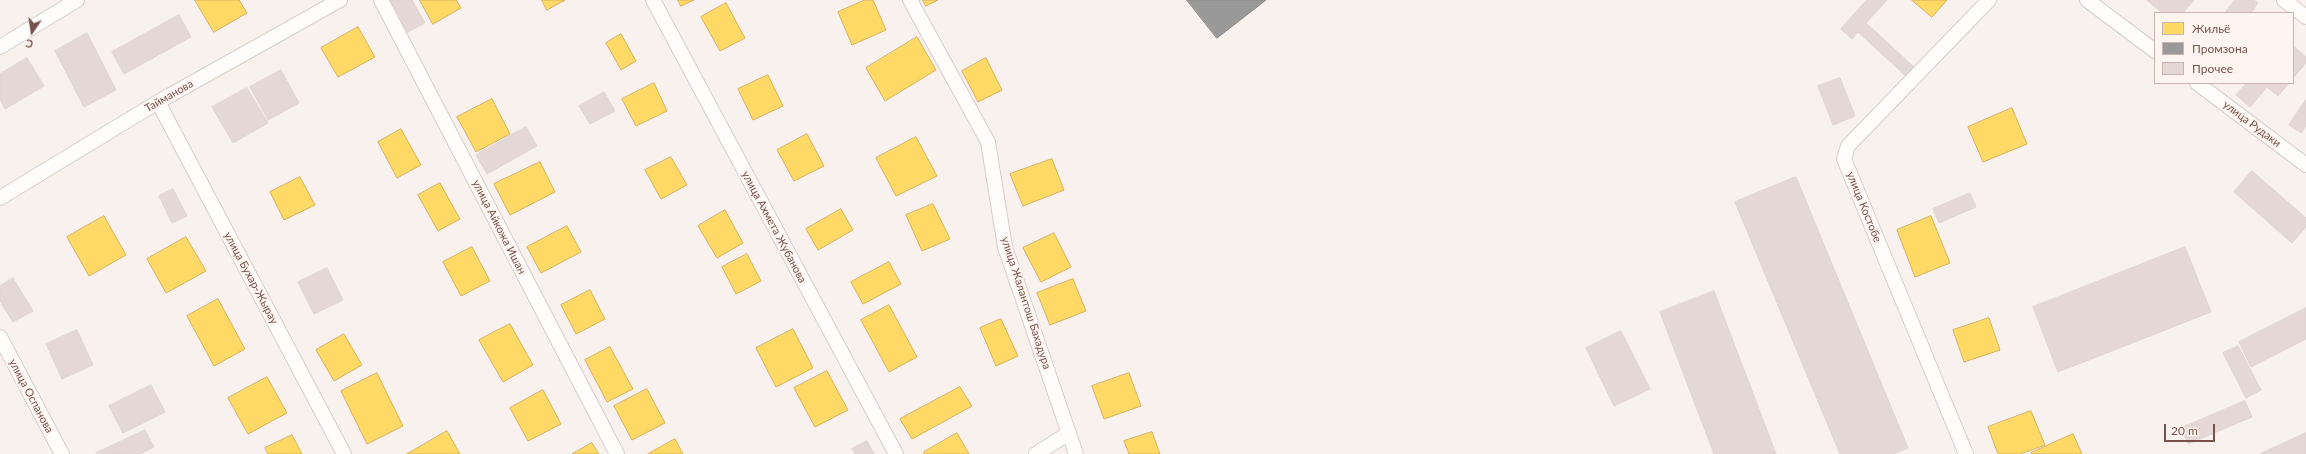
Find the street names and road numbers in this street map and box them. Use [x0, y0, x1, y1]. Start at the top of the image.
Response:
street label: Тайманова [142, 77, 196, 115]
street label: улица Рудаки [2221, 98, 2283, 150]
street label: улица Ахмета Жубанова [739, 169, 809, 285]
street label: улица Костобе [1844, 170, 1884, 244]
street label: улица Айкожа Ишан [469, 178, 529, 276]
street label: улица Бухар-Жырау [221, 230, 281, 326]
street label: улица Жалантош Бахадура [998, 235, 1054, 371]
street label: улица Оспанова [6, 357, 56, 435]

